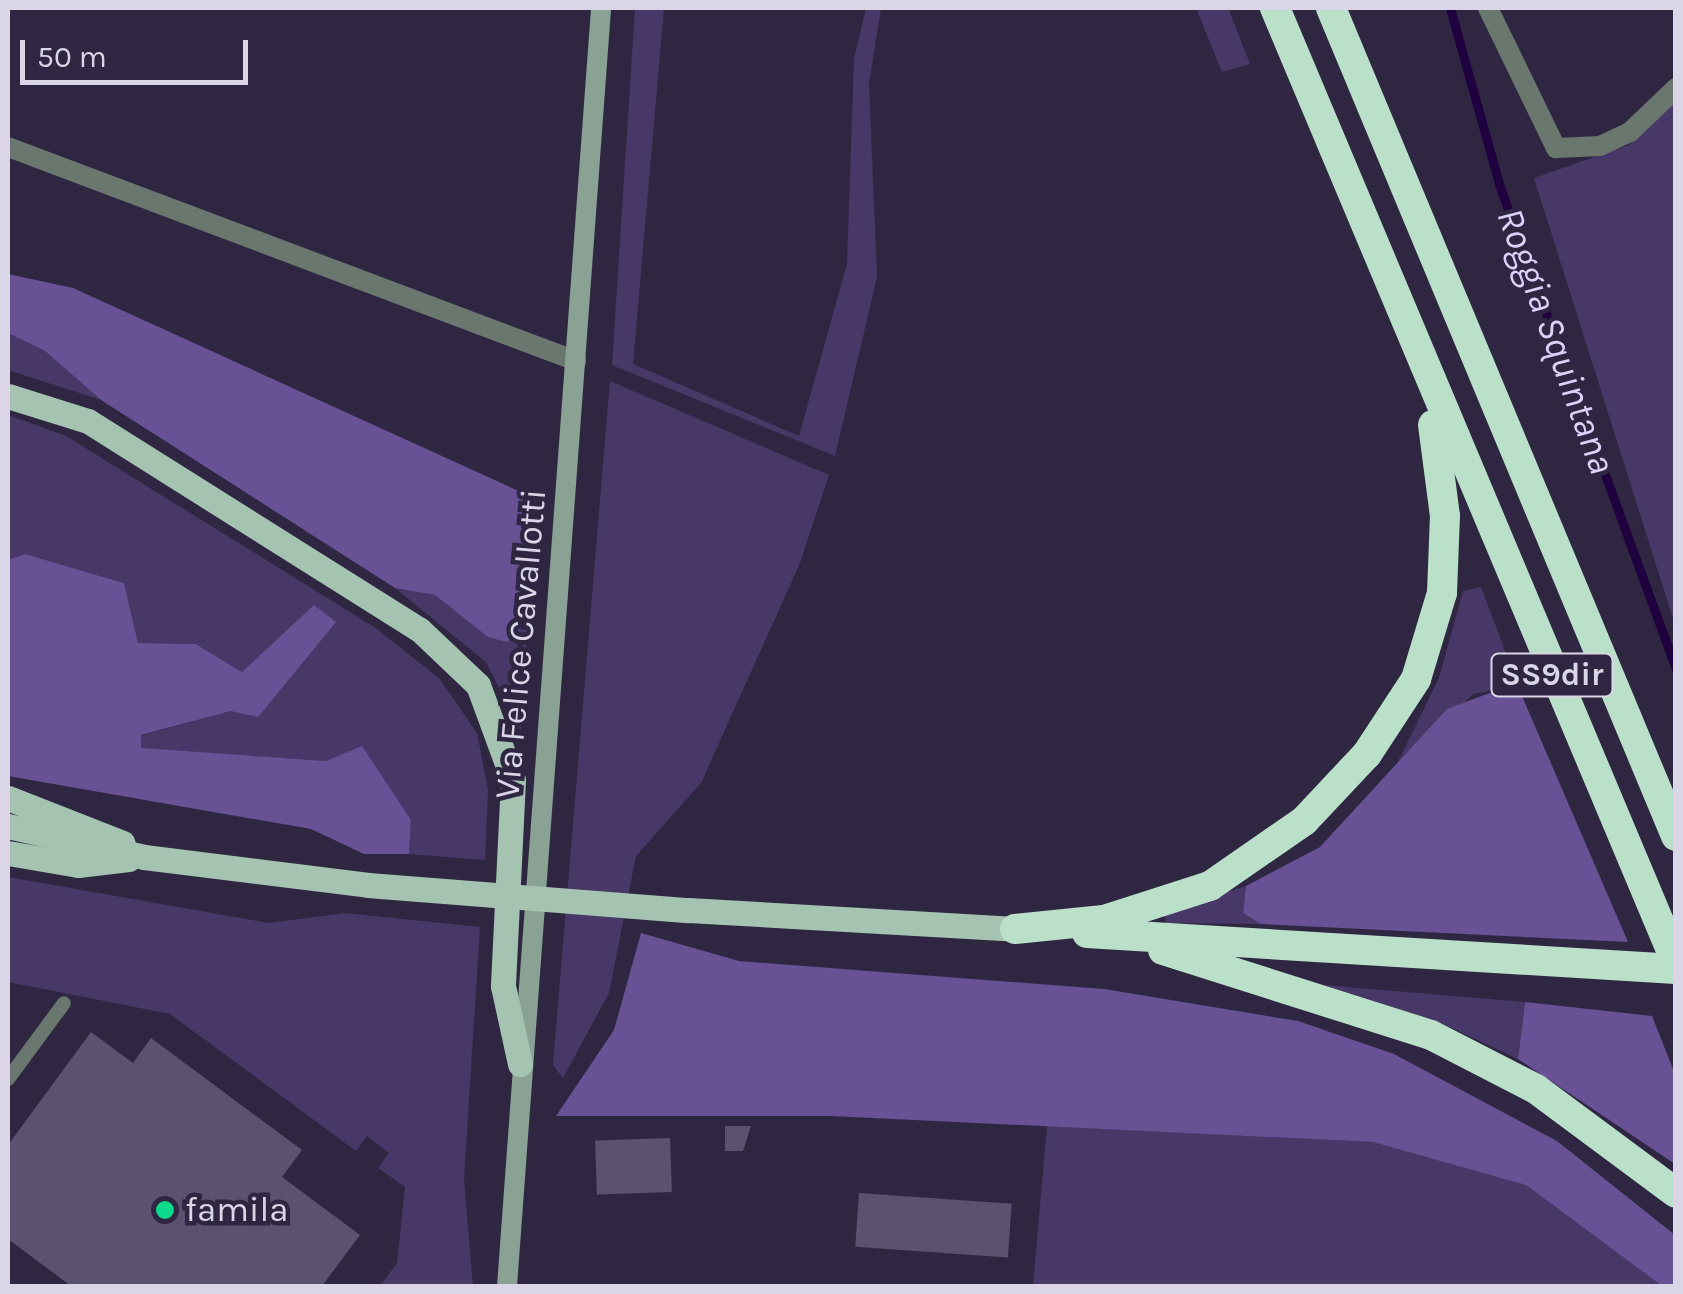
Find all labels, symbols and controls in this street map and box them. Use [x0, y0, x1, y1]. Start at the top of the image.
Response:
scale bar [25, 20, 252, 82]
text: 50 m [37, 39, 107, 75]
water label: Roggia Squintana [1487, 202, 1625, 480]
street label: Via Felice Cavallotti [487, 487, 555, 801]
road number: SS9dir [1490, 648, 1614, 702]
place label: famila [185, 1189, 288, 1231]
marker: famila [154, 1199, 176, 1221]

